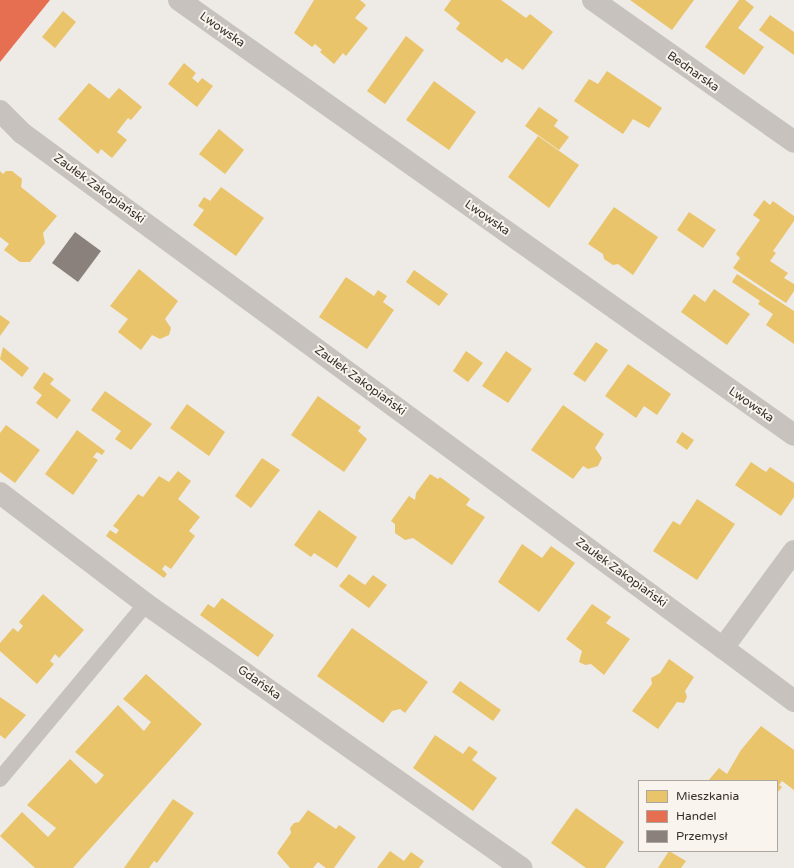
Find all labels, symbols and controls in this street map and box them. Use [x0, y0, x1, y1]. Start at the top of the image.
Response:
street label: Lwowska [197, 9, 247, 51]
street label: Bednarska [664, 49, 722, 95]
street label: Zaułek Zakopiański [51, 151, 147, 227]
street label: Lwowska [462, 197, 512, 239]
street label: Zaułek Zakopiański [312, 343, 408, 419]
street label: Lwowska [726, 384, 776, 426]
street label: Zaułek Zakopiański [573, 535, 669, 611]
street label: Gdańska [235, 663, 283, 703]
legend [638, 780, 778, 852]
text: Mieszkania [676, 789, 739, 803]
text: Handel [676, 809, 716, 823]
text: Przemysł [676, 829, 728, 843]

